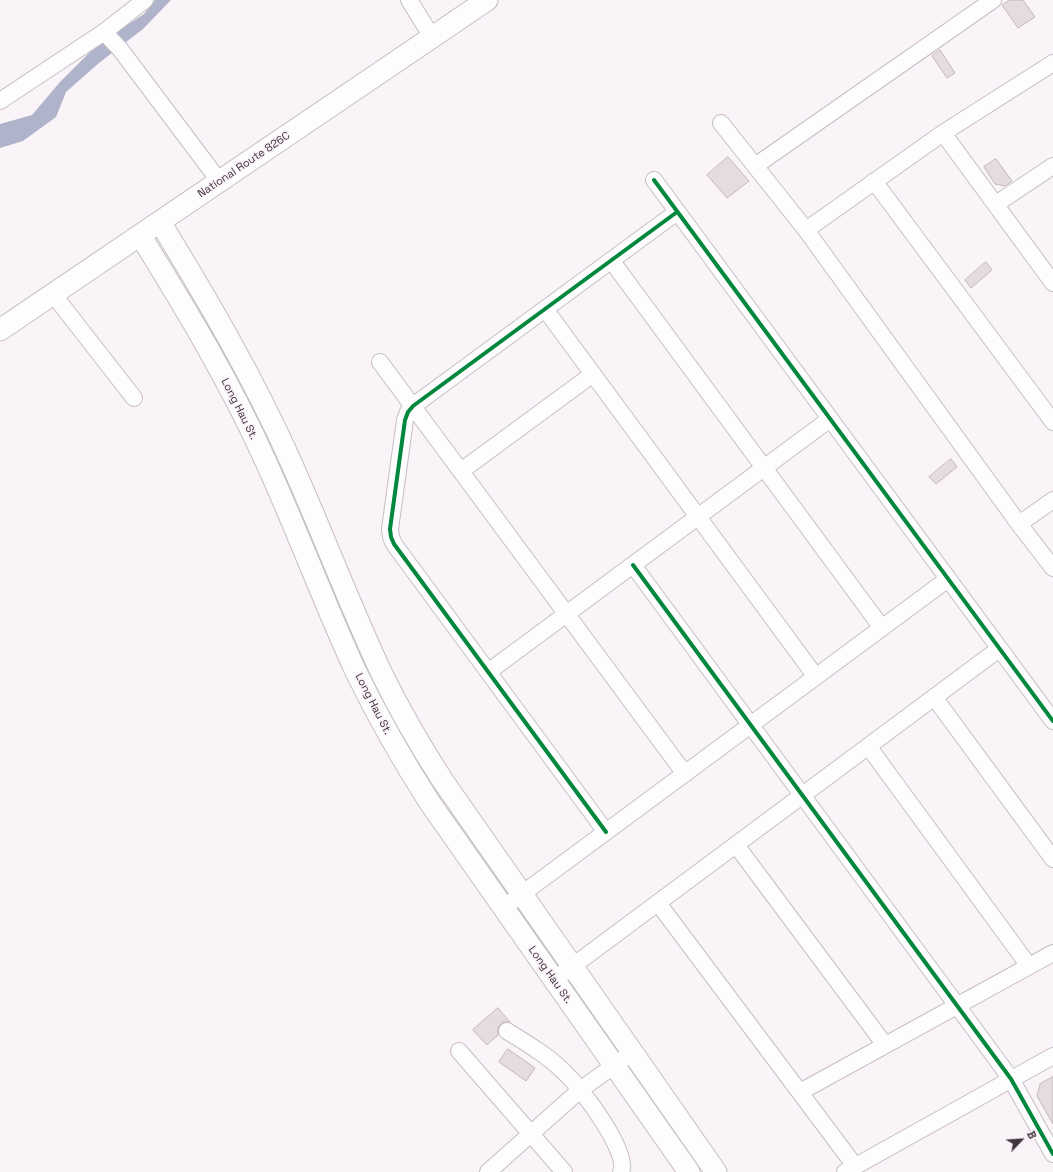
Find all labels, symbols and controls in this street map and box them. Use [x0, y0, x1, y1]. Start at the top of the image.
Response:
street label: National Route 826C [195, 129, 293, 201]
street label: Long Hau St. [218, 376, 260, 442]
street label: Long Hau St. [352, 671, 394, 737]
street label: Long Hau St. [525, 944, 575, 1006]
north arrow [1001, 1120, 1041, 1160]
text: B [1024, 1129, 1040, 1141]

